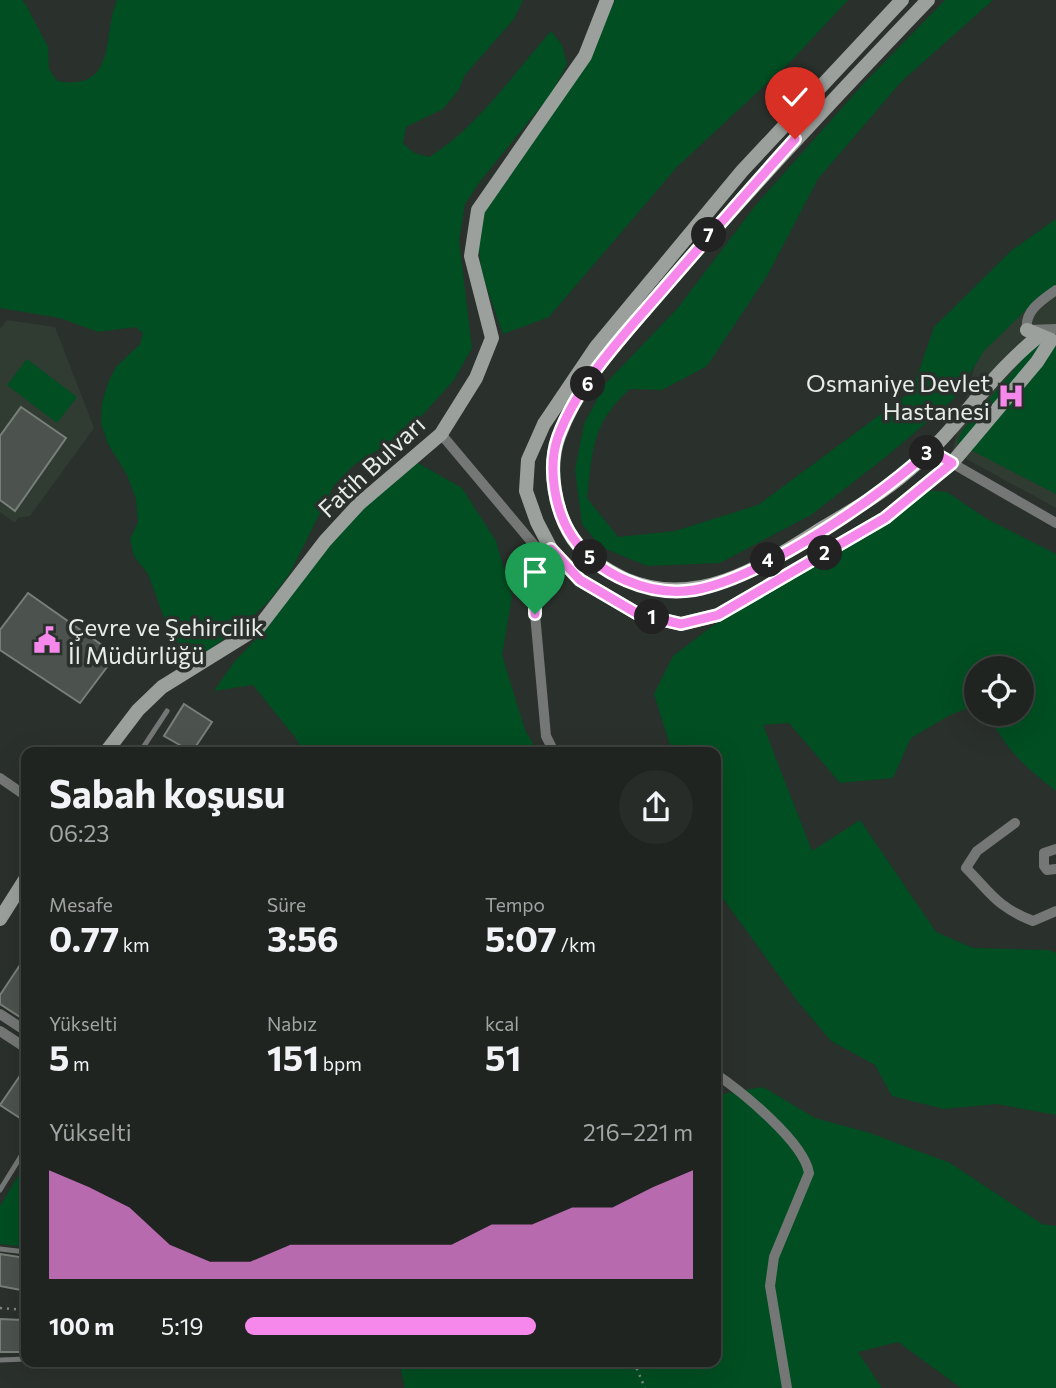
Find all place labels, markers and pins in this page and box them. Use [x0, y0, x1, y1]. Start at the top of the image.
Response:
pin [765, 67, 825, 139]
pin: 7 [692, 218, 726, 252]
pin: 6 [570, 366, 606, 402]
place label: Osmaniye Devlet Hastanesi [806, 368, 990, 425]
hospital icon: Osmaniye Devlet Hastanesi [996, 381, 1026, 411]
pin: 3 [909, 435, 944, 470]
pin: 2 [808, 536, 842, 570]
pin: 5 [572, 540, 608, 574]
pin [505, 542, 565, 614]
pin: 4 [750, 542, 786, 578]
pin: 1 [634, 600, 670, 634]
place label: Çevre ve Şehircilik İl Müdürlüğü [68, 612, 264, 669]
public building icon: Çevre ve Şehircilik İl Müdürlüğü [32, 625, 62, 655]

